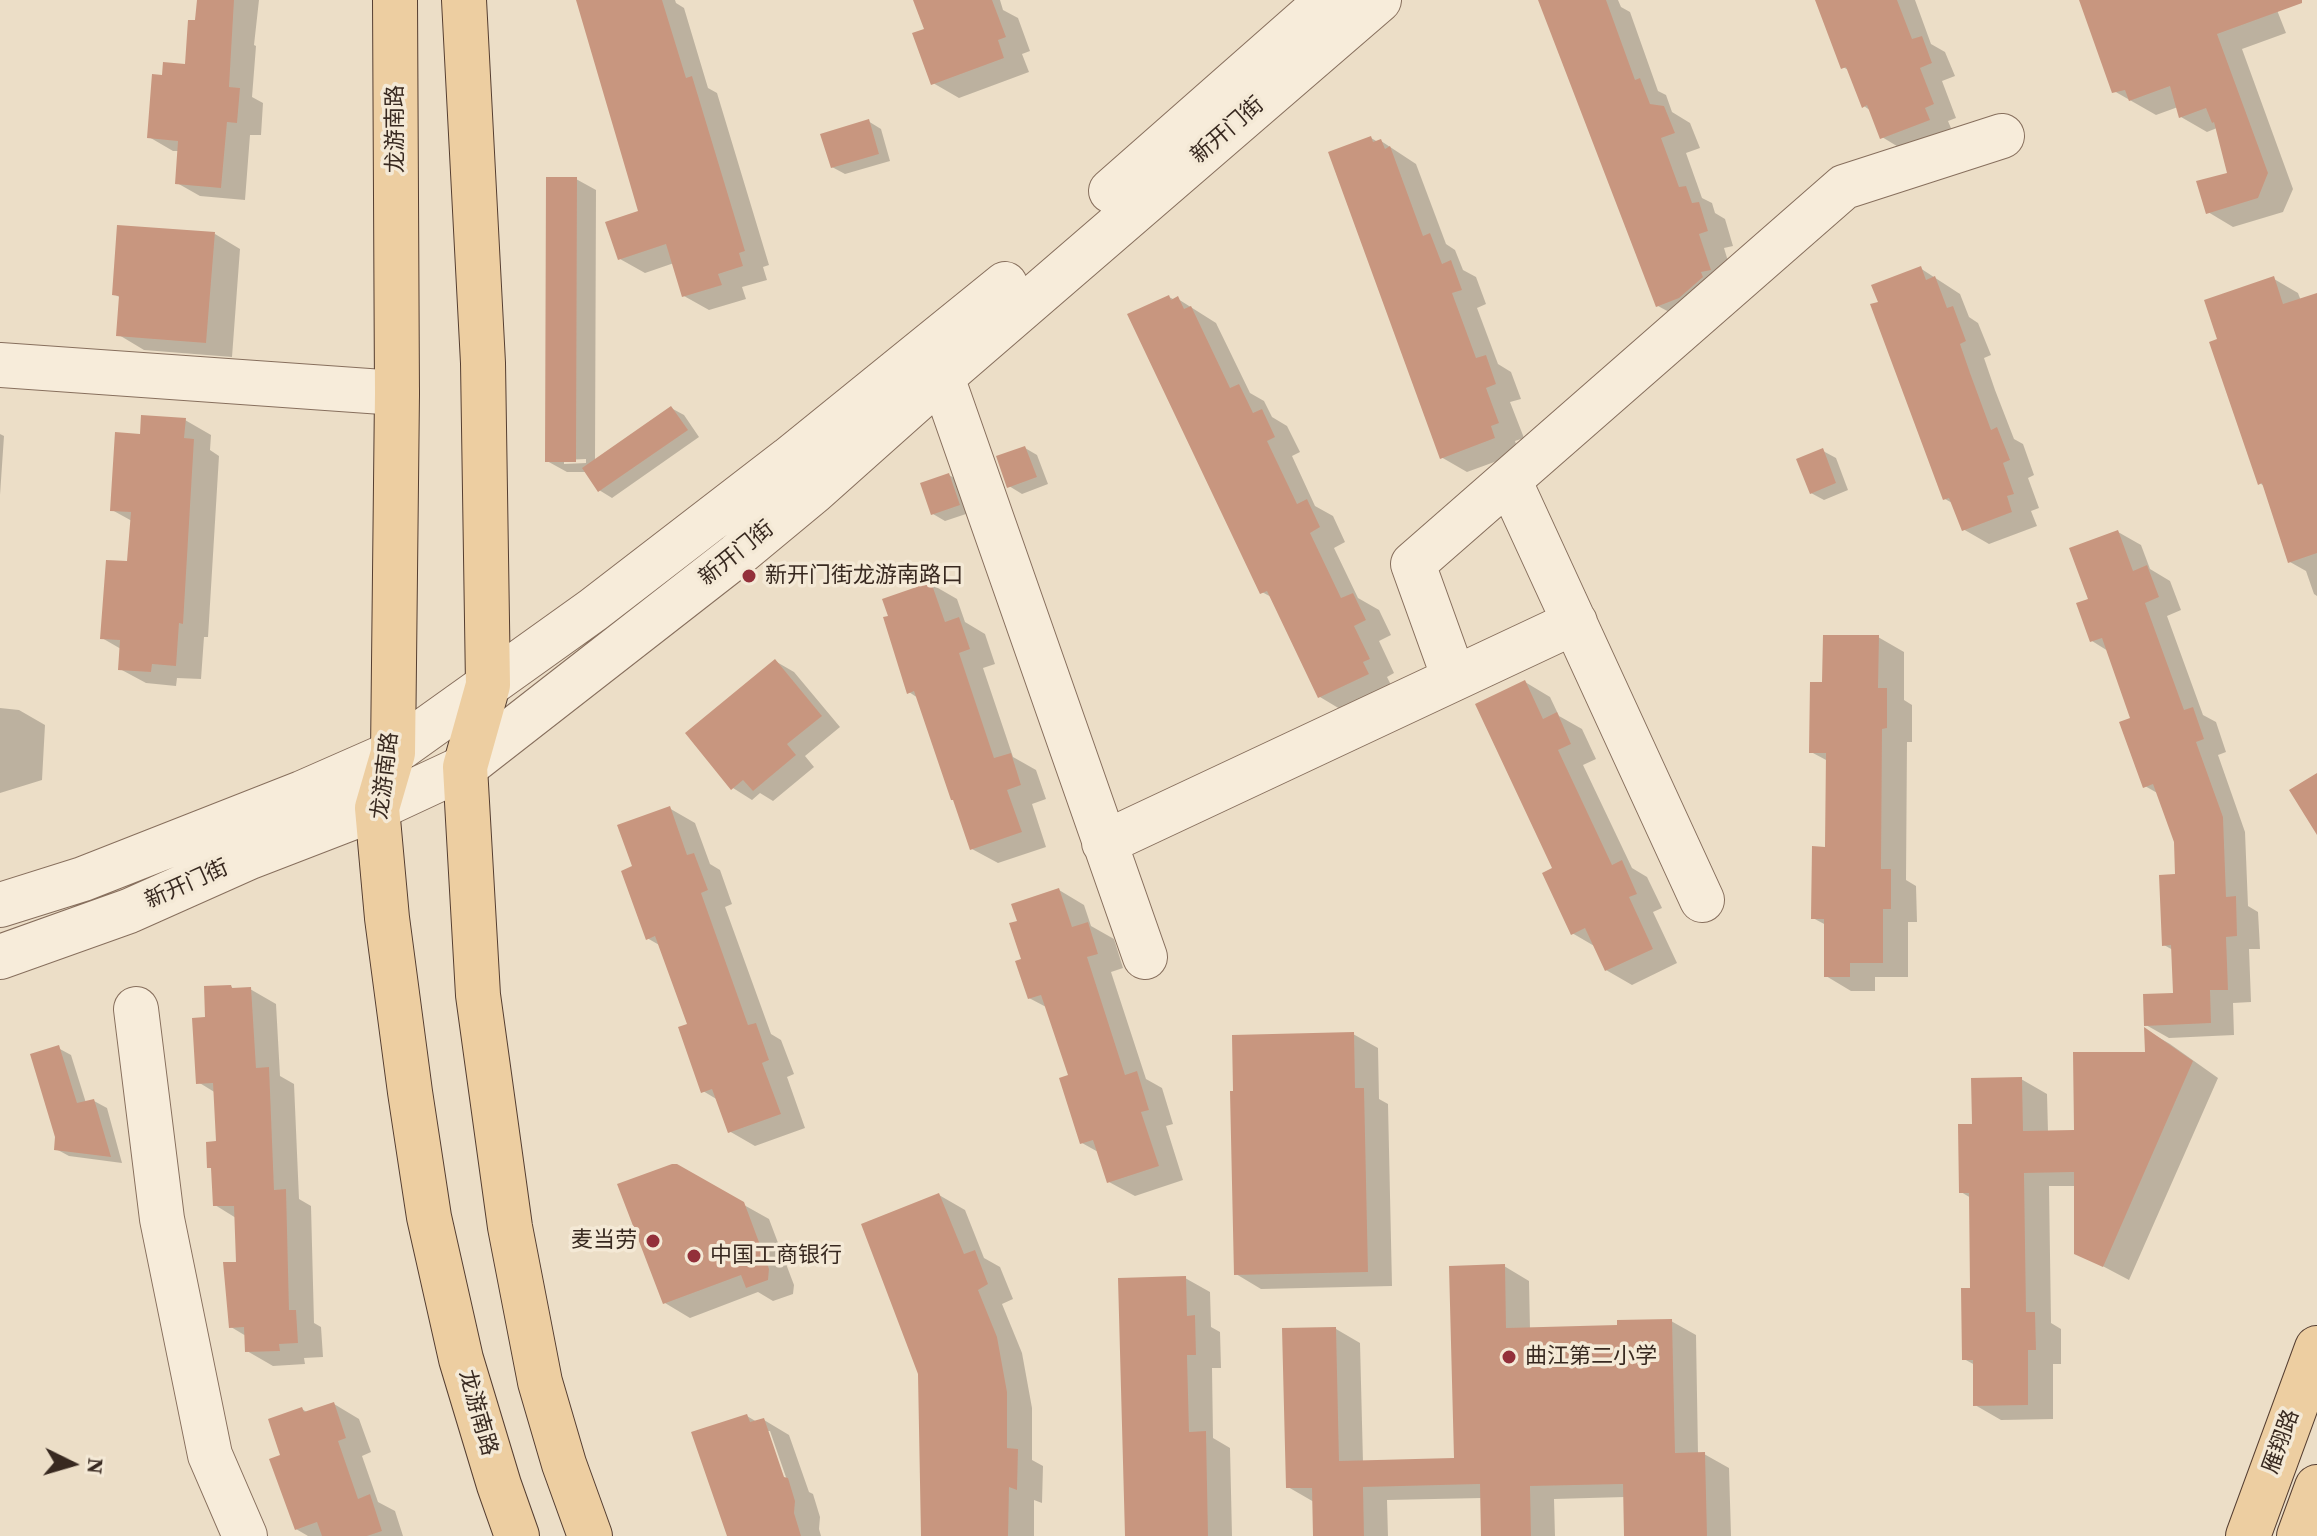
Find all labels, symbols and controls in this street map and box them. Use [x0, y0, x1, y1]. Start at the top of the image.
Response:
street label: 龙游南路 [383, 85, 409, 173]
street label: 新开门街 [1186, 92, 1270, 170]
street label: 新开门街 [694, 516, 780, 592]
place label: 新开门街龙游南路口 [765, 563, 963, 589]
marker: 新开门街龙游南路口 [740, 567, 758, 585]
street label: 龙游南路 [368, 731, 404, 821]
street label: 新开门街 [141, 855, 233, 915]
place label: 麦当劳 [571, 1228, 637, 1254]
marker: 麦当劳 [644, 1232, 662, 1250]
place label: 中国工商银行 [710, 1243, 842, 1269]
marker: 中国工商银行 [685, 1247, 703, 1265]
place label: 曲江第二小学 [1525, 1344, 1657, 1370]
marker: 曲江第二小学 [1500, 1348, 1518, 1366]
street label: 龙游南路 [452, 1367, 502, 1459]
street label: 雁翔路 [2258, 1406, 2306, 1478]
north arrow [32, 1424, 112, 1504]
text: N [80, 1457, 112, 1475]

